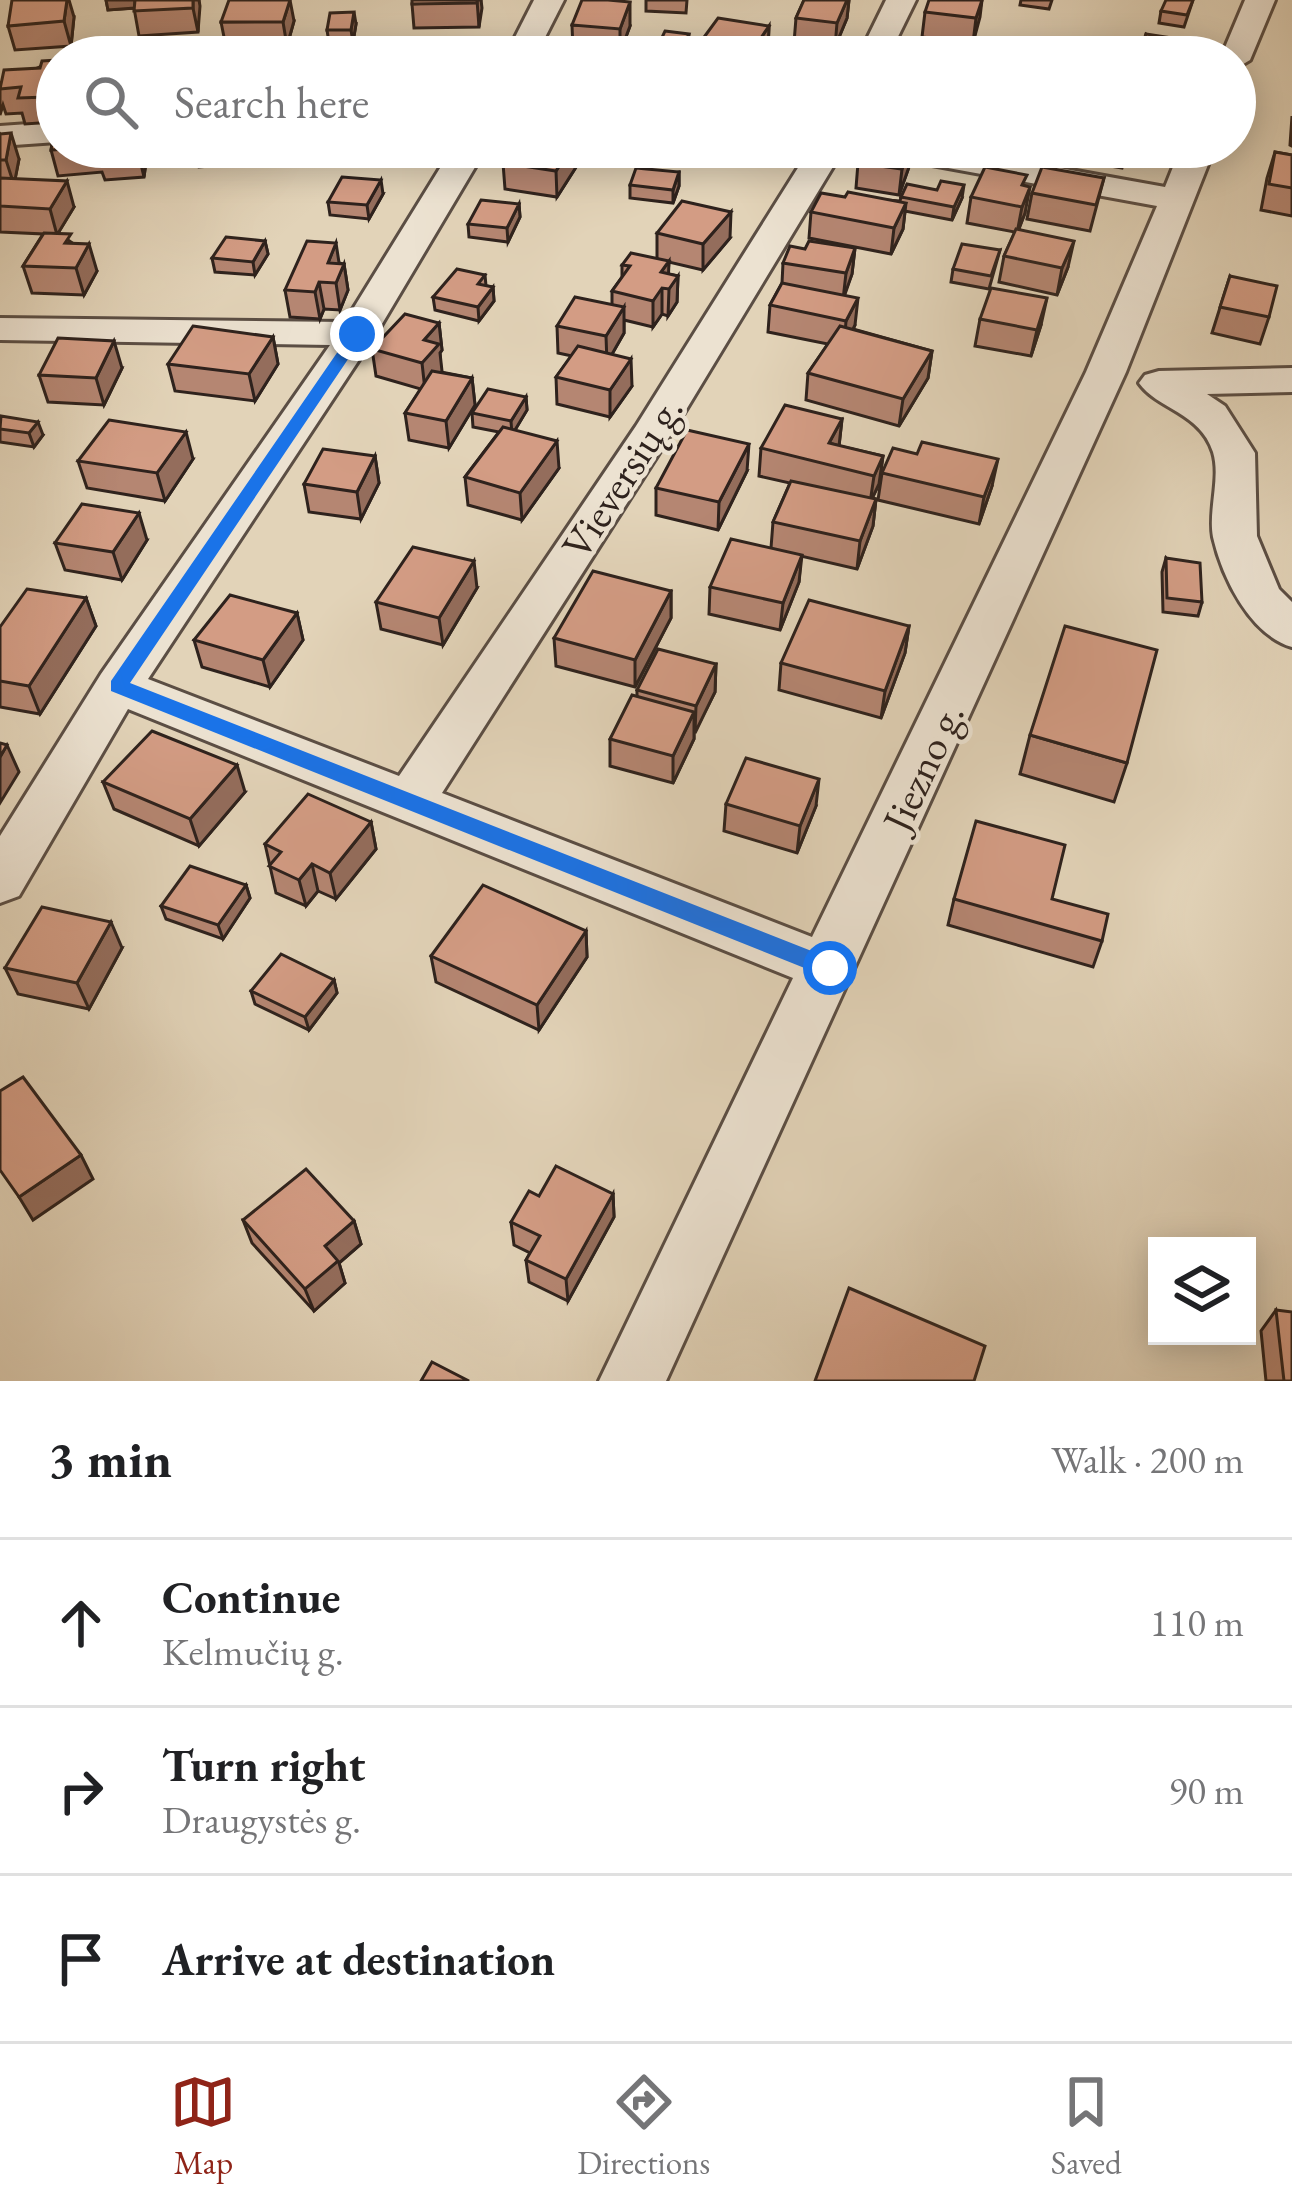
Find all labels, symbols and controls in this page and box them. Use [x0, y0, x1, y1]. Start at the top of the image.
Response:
search box [36, 36, 1256, 168]
icon: search [78, 69, 144, 135]
text: Search here [174, 73, 369, 131]
route end [330, 307, 384, 361]
street label: Vieversių g. [549, 385, 695, 569]
street label: Jiezno g. [868, 694, 977, 843]
route start [803, 941, 857, 995]
map controls [1148, 1237, 1256, 1345]
button: layers [1148, 1237, 1256, 1345]
text: 3 min [48, 1426, 172, 1492]
text: Walk · 200 m [1051, 1434, 1244, 1485]
text: Continue [162, 1568, 340, 1626]
icon: ahead [48, 1590, 114, 1656]
text: 110 m [1150, 1597, 1244, 1648]
text: Kelmučių g. [162, 1626, 344, 1677]
text: Turn right [162, 1736, 365, 1794]
icon: right [48, 1758, 114, 1824]
text: 90 m [1168, 1765, 1244, 1816]
text: Draugystės g. [162, 1794, 361, 1845]
icon: arrive [48, 1926, 114, 1992]
text: Arrive at destination [162, 1930, 555, 1988]
tab: Map [170, 2069, 236, 2184]
tab: Directions [577, 2069, 710, 2184]
tab: Saved [1051, 2069, 1122, 2184]

